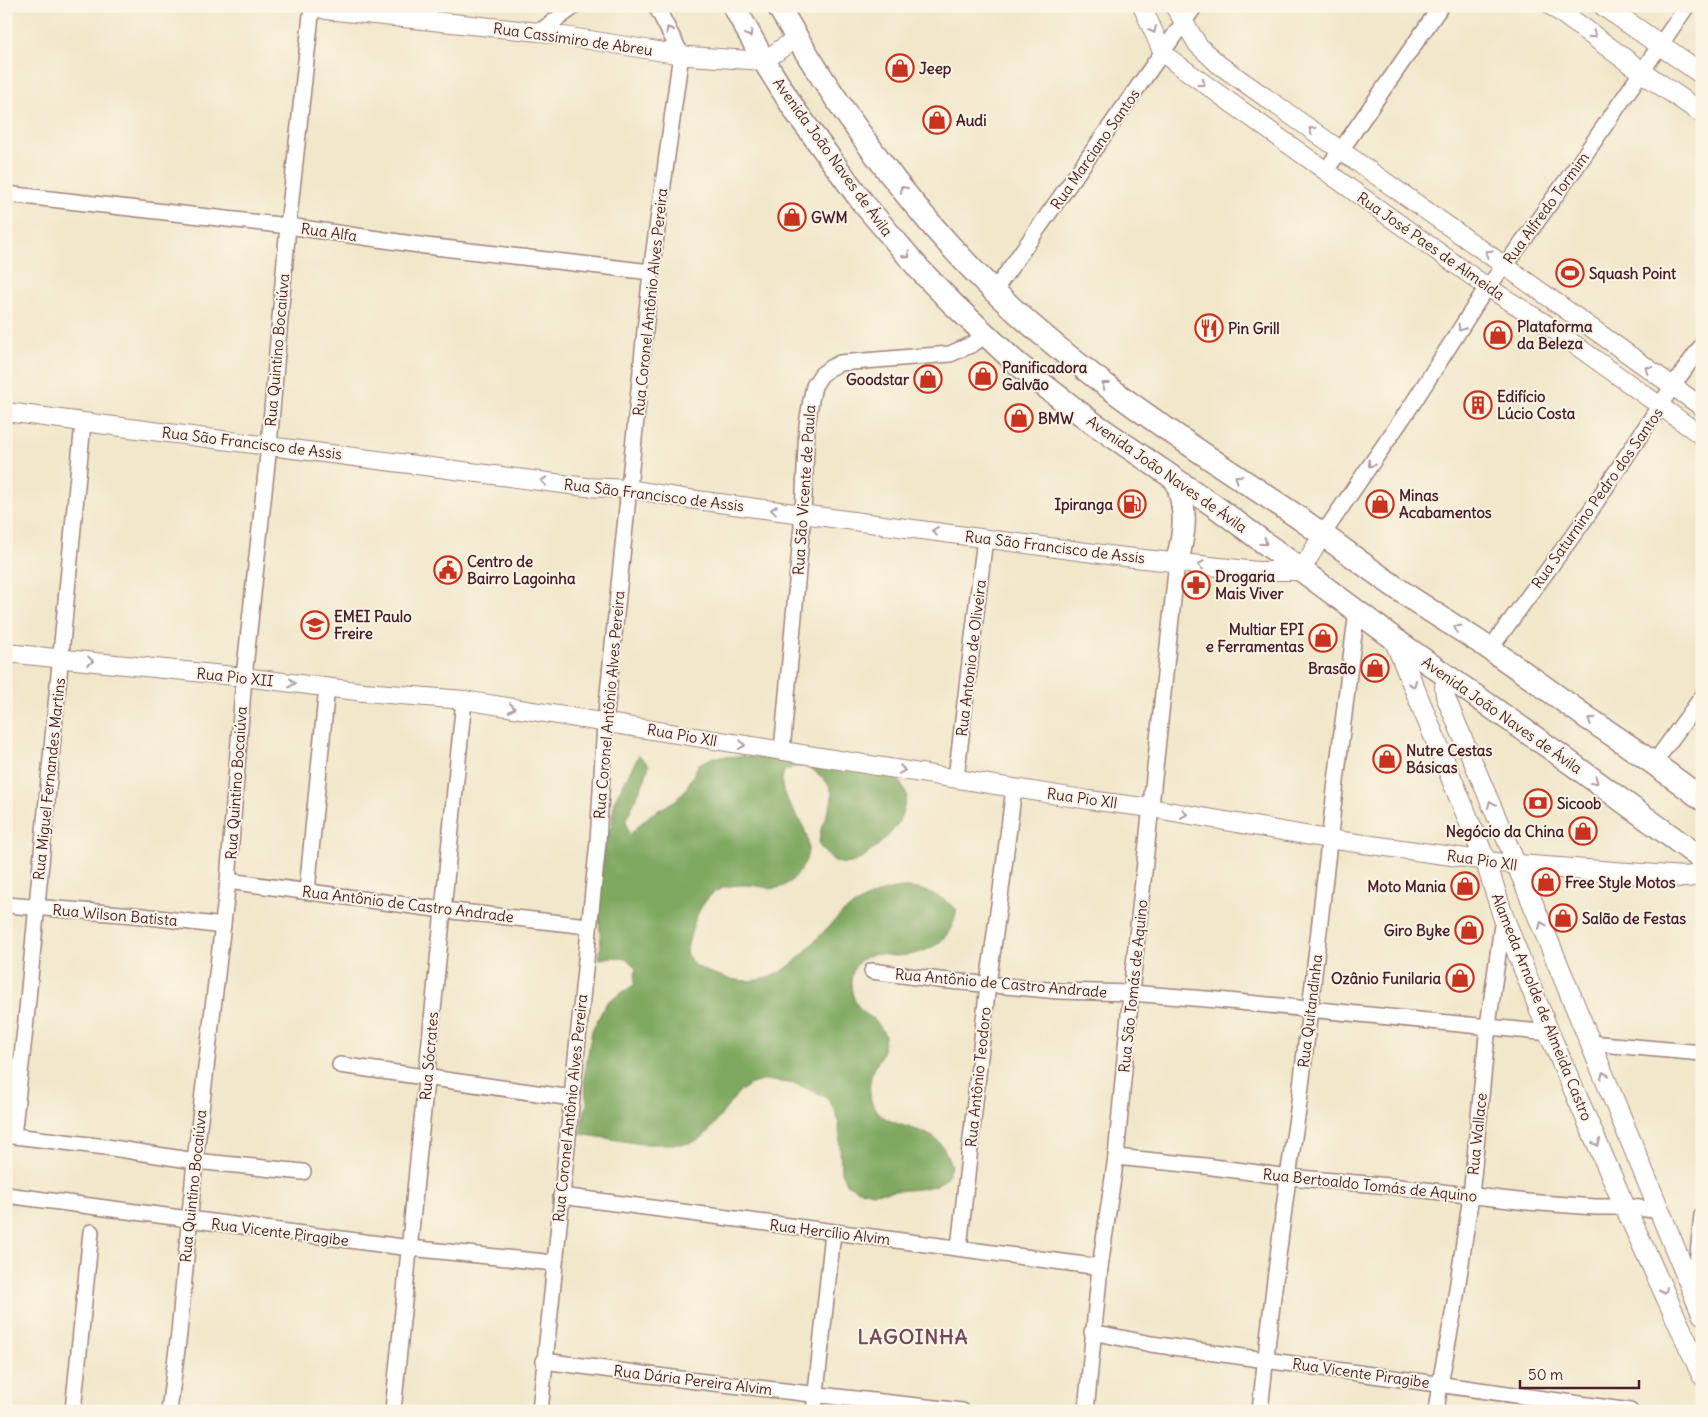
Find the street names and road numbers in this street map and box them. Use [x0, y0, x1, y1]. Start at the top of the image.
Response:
street label: Rua Cassimiro de Abreu [492, 18, 654, 60]
street label: Avenida João Naves de Ávila [769, 74, 897, 240]
street label: Rua Marciano Santos [1046, 85, 1144, 213]
street label: Rua Alfredo Tormim [1499, 148, 1593, 268]
street label: Rua Coronel Antônio Alves Pereira [629, 187, 671, 417]
street label: Rua José Paes de Almeida [1354, 188, 1509, 304]
street label: Rua Alfa [300, 219, 359, 245]
street label: Rua Quintino Bocaiúva [261, 272, 293, 427]
street label: Rua São Vicente de Paula [789, 404, 819, 576]
street label: Rua Saturnino Pedro dos Santos [1527, 404, 1667, 592]
street label: Avenida João Naves de Ávila [1083, 411, 1251, 537]
street label: Rua São Francisco de Assis [161, 423, 343, 464]
street label: Rua São Francisco de Assis [563, 475, 745, 516]
street label: Rua São Francisco de Assis [964, 527, 1146, 568]
street label: Rua Antonio de Oliveira [952, 578, 990, 738]
street label: Rua Coronel Antônio Alves Pereira [590, 590, 628, 820]
street label: Avenida João Naves de Ávila [1418, 652, 1586, 778]
street label: Rua Pio XII [196, 664, 274, 690]
street label: Rua Miguel Fernandes Martins [29, 677, 69, 881]
street label: Rua Quintino Bocaiúva [221, 705, 251, 860]
street label: Rua Pio Xll [646, 720, 718, 750]
street label: Rua Pio Xll [1046, 784, 1118, 812]
street label: Rua Pio Xll [1446, 846, 1518, 874]
street label: Rua Antônio de Castro Andrade [301, 882, 515, 926]
street label: Alameda Arnolde de Almeida Castro [1488, 890, 1596, 1124]
street label: Rua São Tomás de Aquino [1114, 898, 1152, 1074]
street label: Rua Wilson Batista [52, 900, 179, 930]
street label: Rua Quitandinha [1294, 953, 1326, 1069]
street label: Rua Antônio de Castro Andrade [894, 964, 1108, 1002]
street label: Rua Coronel Antônio Alves Pereira [549, 993, 591, 1223]
street label: Rua Antônio Teodoro [961, 1006, 995, 1148]
street label: Rua Sócrates [416, 1011, 442, 1101]
street label: Rua Wallace [1463, 1092, 1491, 1176]
street label: Rua Quintino Bocaiúva [176, 1108, 211, 1263]
street label: Rua Bertoaldo Tomás de Aquino [1262, 1164, 1478, 1206]
street label: Rua Vicente Piragibe [210, 1214, 350, 1250]
street label: Rua Hercílio Alvim [769, 1215, 891, 1249]
street label: Rua Vicente Piragibe [1291, 1354, 1431, 1392]
street label: Rua Dária Pereira Alvim [613, 1361, 773, 1399]

